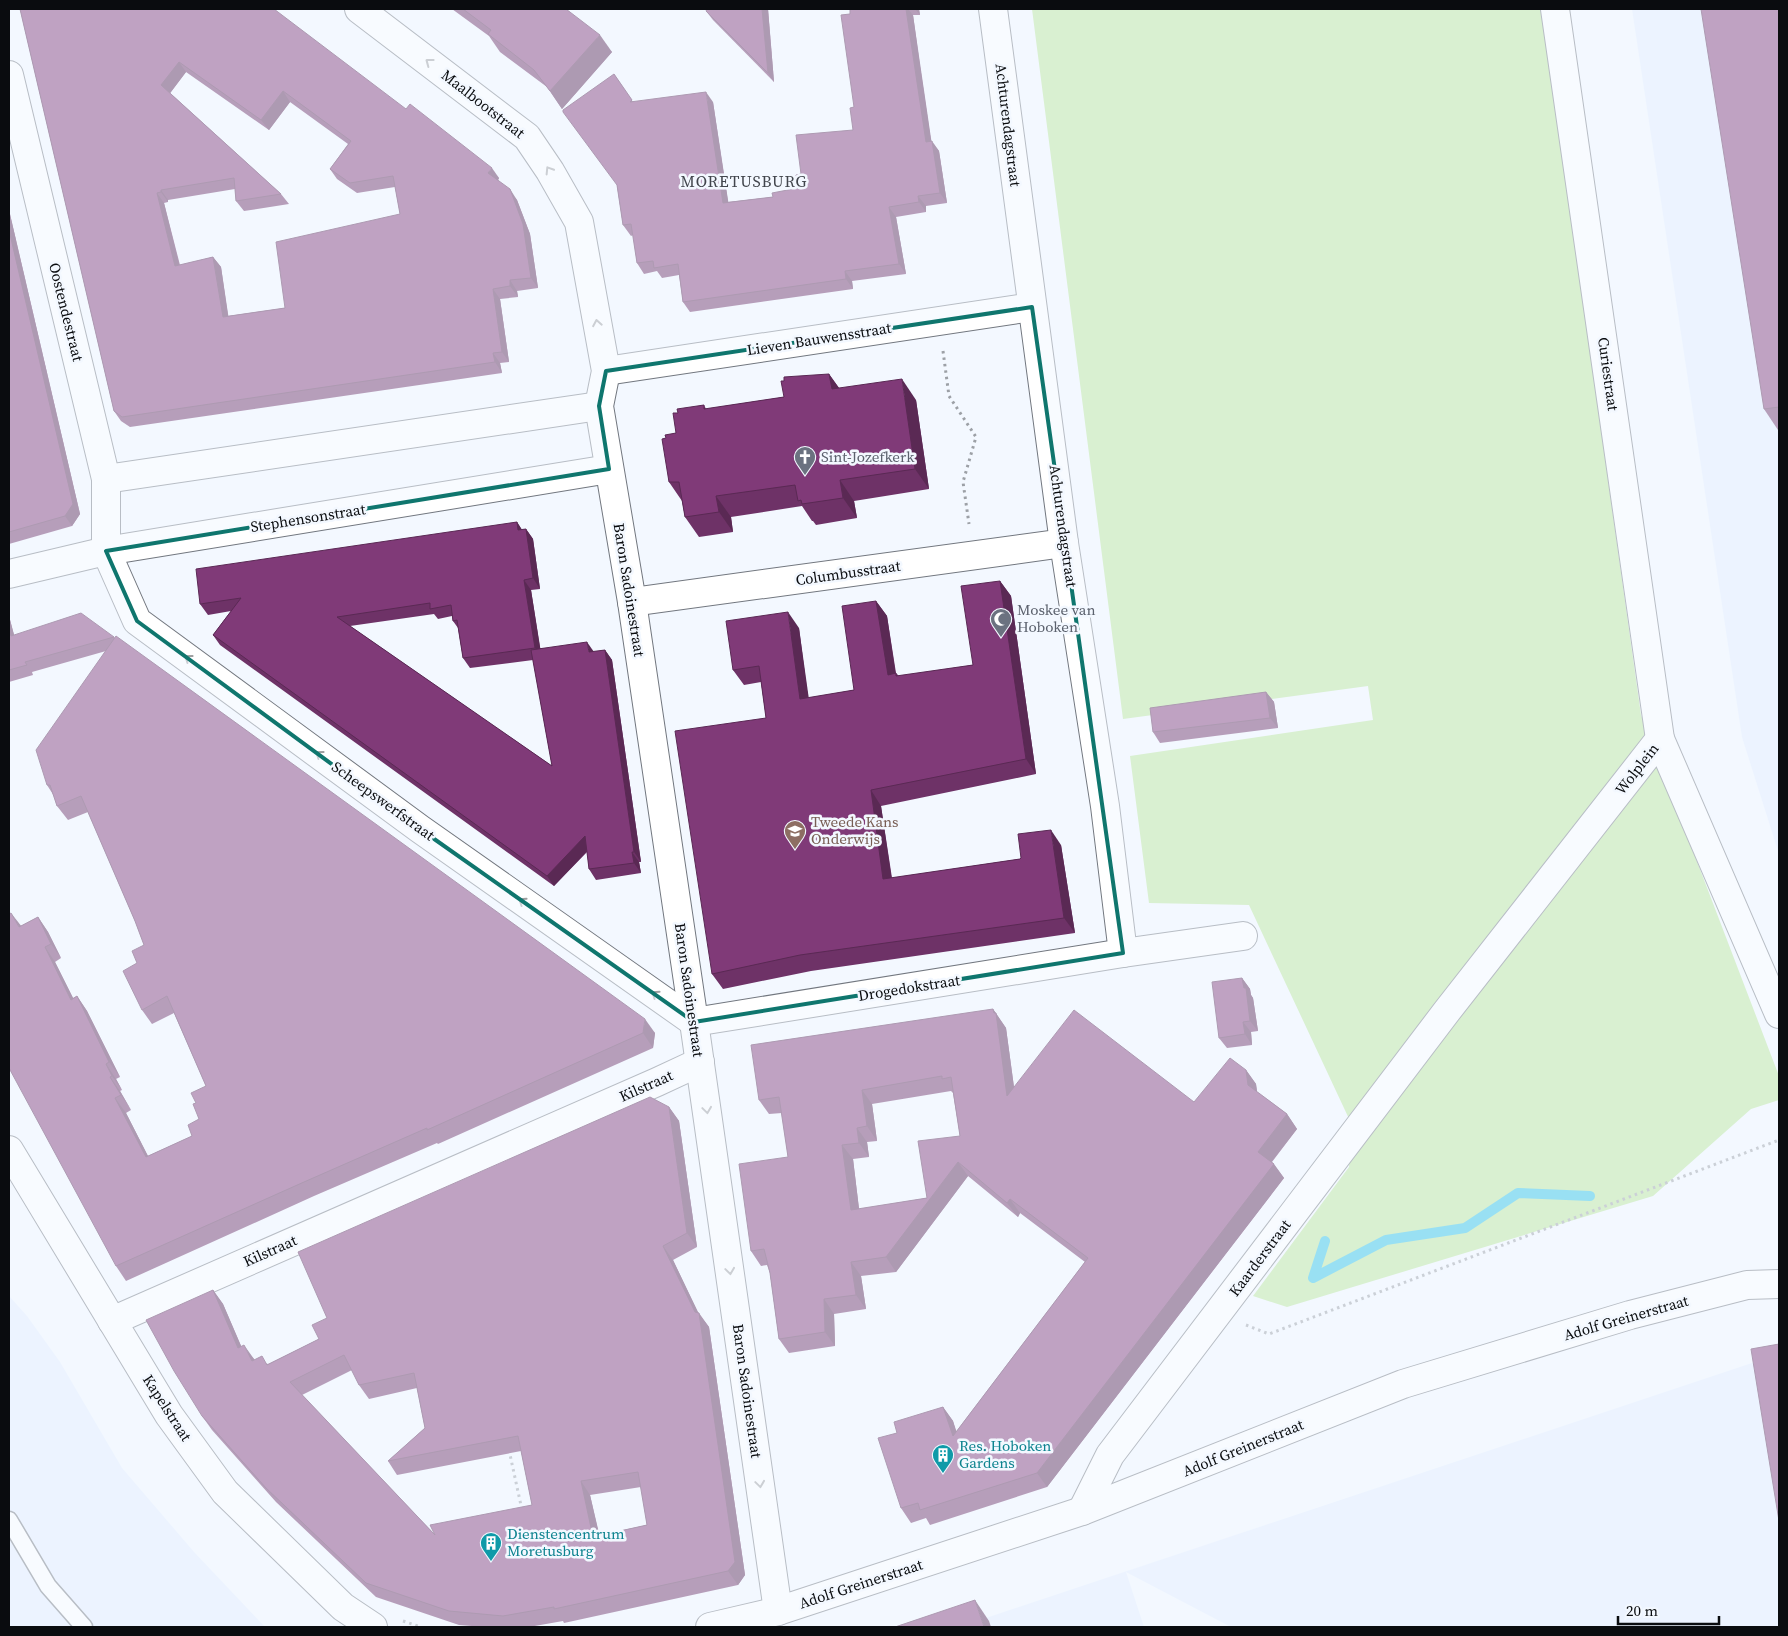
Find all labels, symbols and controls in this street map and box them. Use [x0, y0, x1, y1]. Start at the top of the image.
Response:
one-way arrow [426, 60, 435, 68]
street label: Achturendagstraat [991, 62, 1026, 188]
street label: Maalbootstraat [437, 64, 529, 143]
one-way arrow [546, 166, 556, 175]
district label: MORETUSBURG [681, 170, 807, 192]
street label: Oostendestraat [44, 260, 89, 363]
street label: Lieven Bauwensstraat [745, 317, 893, 360]
one-way arrow [593, 318, 603, 327]
street label: Curiestraat [1593, 336, 1624, 412]
church icon: Sint-Jozefkerk [793, 445, 817, 476]
place label: Sint-Jozefkerk [821, 446, 915, 467]
street label: Achturendagstraat [1044, 463, 1083, 589]
street label: Stephensonstraat [249, 498, 367, 537]
street label: Baron Sadoinestraat [609, 522, 650, 658]
street label: Columbusstraat [794, 555, 902, 590]
place label: Moskee van Hoboken [1017, 599, 1096, 637]
mosque icon: Moskee van Hoboken [989, 607, 1013, 638]
one-way arrow [184, 655, 194, 664]
street label: Wolplein [1610, 739, 1663, 799]
one-way arrow [316, 752, 325, 760]
street label: Scheepswerfstraat [328, 756, 439, 845]
place label: Tweede Kans Onderwijs [811, 811, 899, 849]
school or university icon: Tweede Kans Onderwijs [783, 819, 807, 850]
one-way arrow [518, 898, 528, 907]
street label: Baron Sadoinestraat [670, 922, 709, 1058]
street label: Drogedokstraat [857, 969, 961, 1006]
one-way arrow [651, 991, 660, 1000]
street label: Kilstraat [616, 1064, 676, 1107]
one-way arrow [701, 1106, 711, 1114]
street label: Kaarderstraat [1224, 1215, 1296, 1300]
street label: Kilstraat [240, 1229, 300, 1272]
one-way arrow [724, 1267, 734, 1275]
street label: Adolf Greinerstraat [1561, 1290, 1691, 1345]
street label: Baron Sadoinestraat [728, 1323, 767, 1459]
street label: Kapelstraat [138, 1370, 197, 1445]
street label: Adolf Greinerstraat [1179, 1414, 1307, 1481]
place label: Res. Hoboken Gardens [959, 1435, 1051, 1473]
building icon: Res. Hoboken Gardens [931, 1443, 955, 1474]
one-way arrow [754, 1480, 765, 1488]
place label: Dienstencentrum Moretusburg [507, 1523, 625, 1561]
building icon: Dienstencentrum Moretusburg [479, 1531, 503, 1562]
street label: Adolf Greinerstraat [796, 1554, 925, 1613]
scale bar [1618, 1594, 1719, 1626]
text: 20 m [1626, 1600, 1658, 1621]

